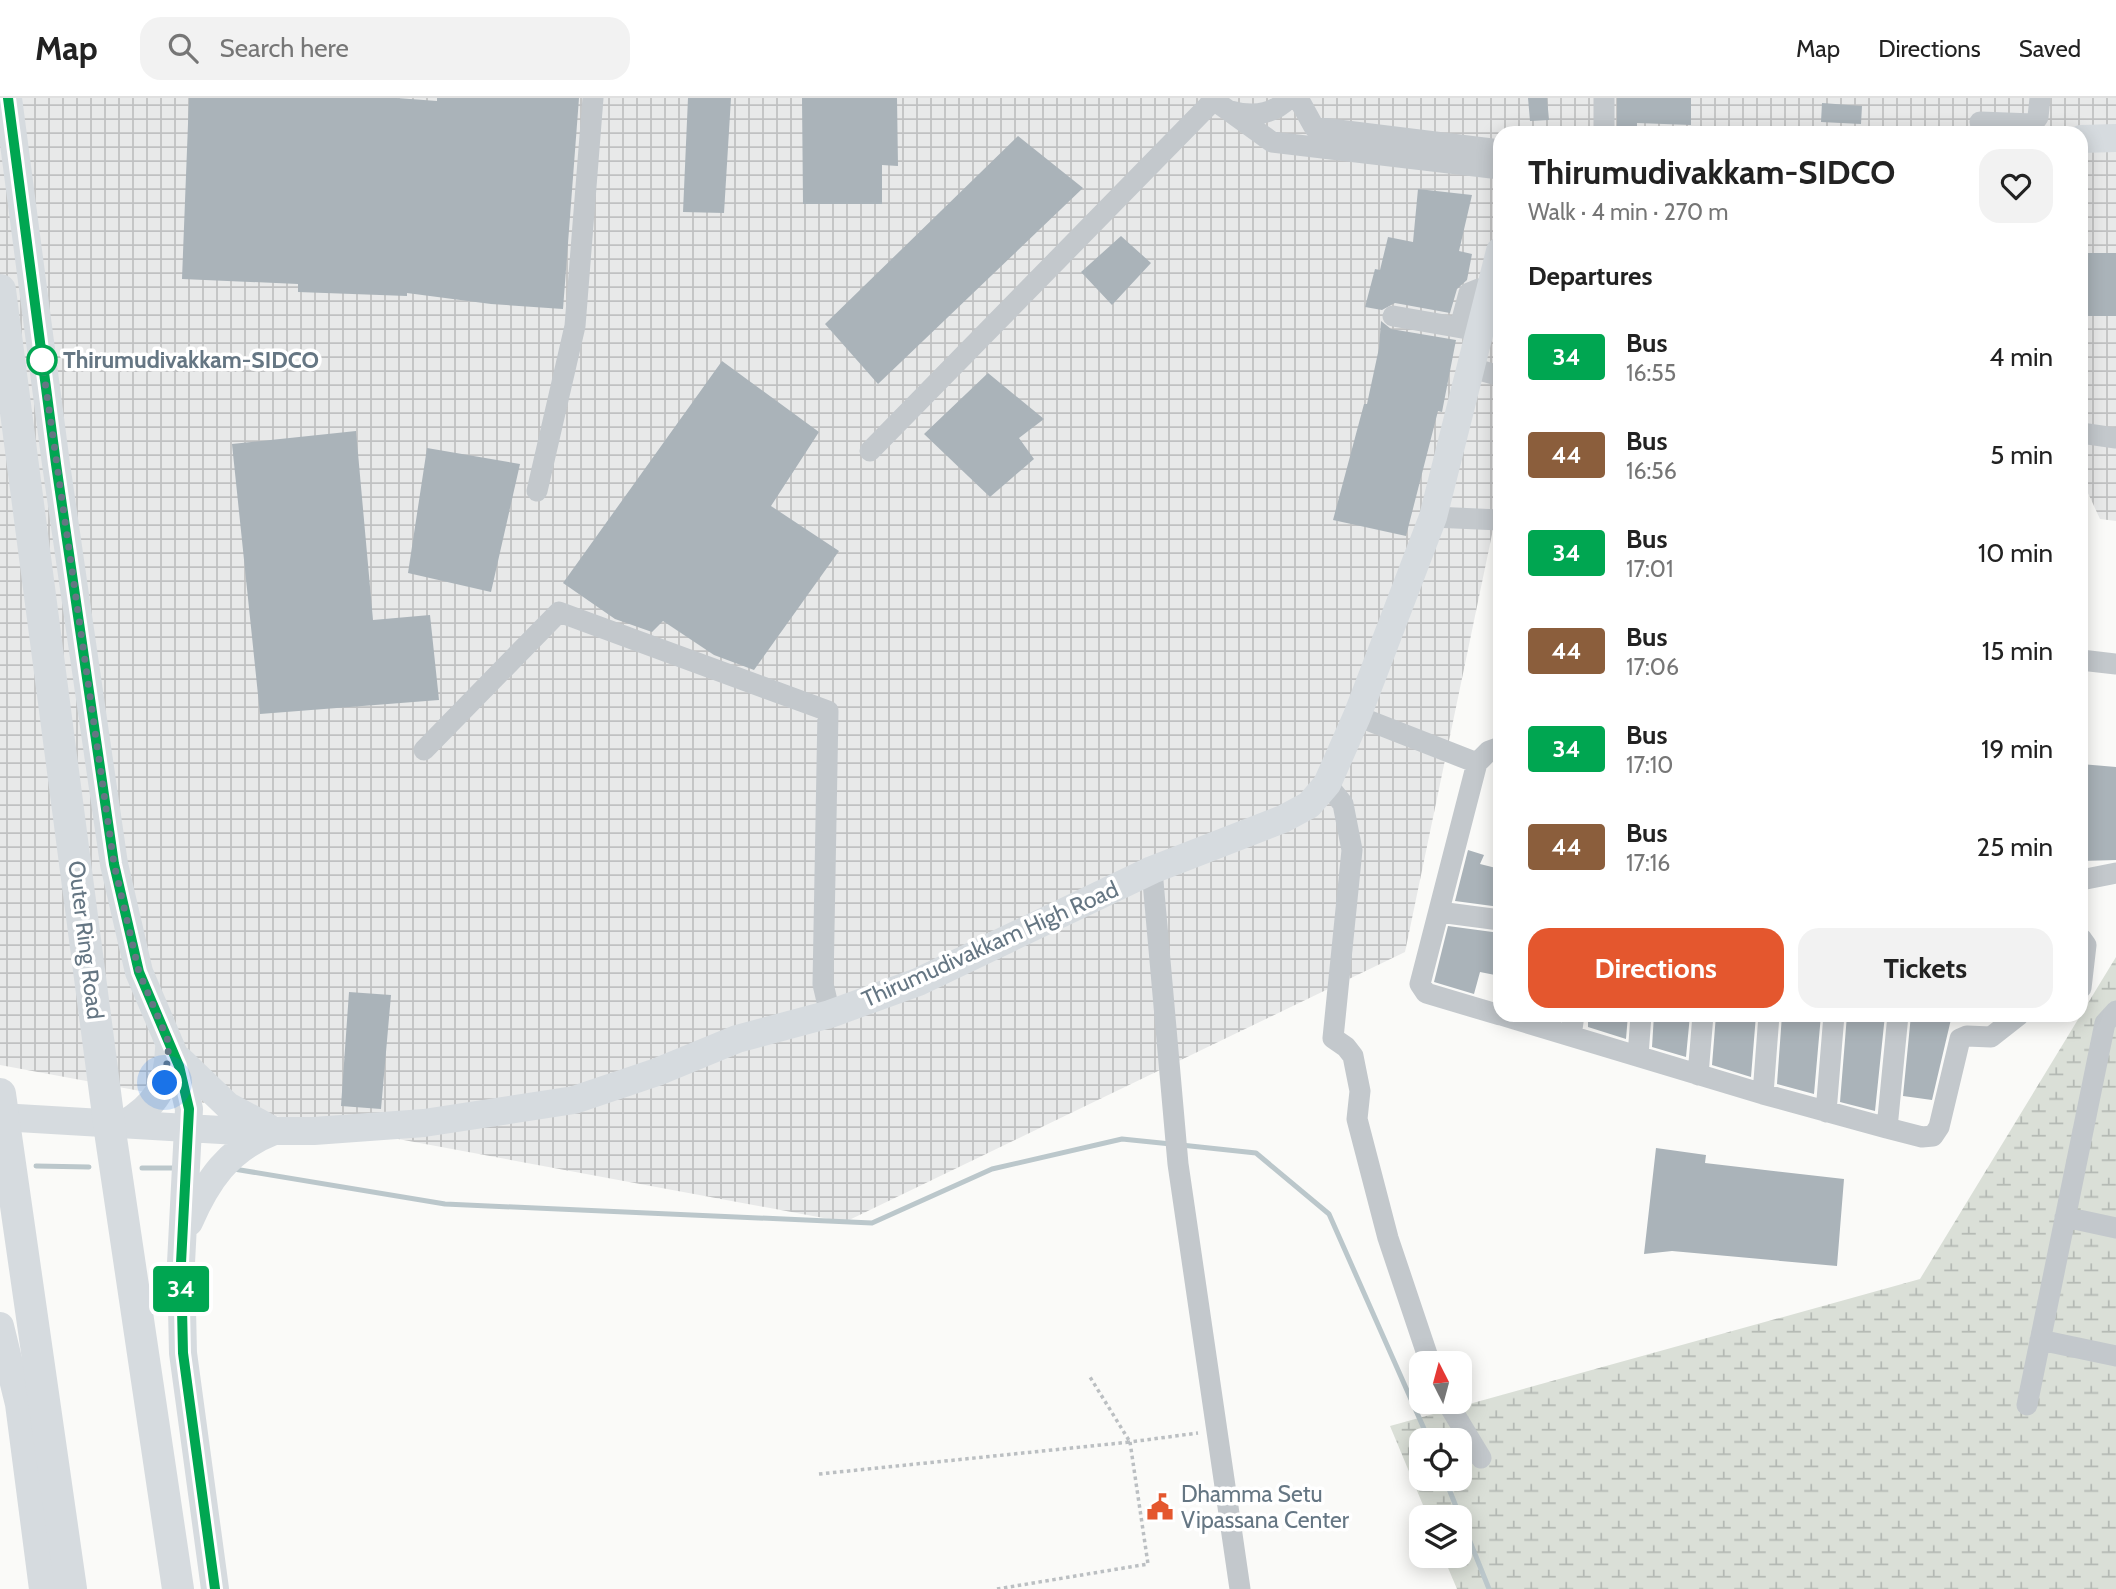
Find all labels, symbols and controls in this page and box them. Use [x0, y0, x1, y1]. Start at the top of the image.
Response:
search box [140, 17, 630, 80]
text: Map [35, 28, 98, 68]
icon: search [164, 29, 202, 67]
text: Search here [220, 32, 349, 64]
text: Map [1796, 34, 1840, 63]
text: Directions [1878, 34, 1981, 63]
text: Saved [2019, 34, 2081, 63]
button: heart [1979, 149, 2053, 223]
text: Thirumudivakkam-SIDCO [1528, 152, 1895, 192]
text: Walk · 4 min · 270 m [1528, 198, 1728, 226]
text: Departures [1528, 260, 1652, 292]
text: Bus [1626, 327, 1667, 359]
text: 4 min [1989, 341, 2053, 373]
text: 34 [1553, 342, 1580, 371]
marker: Thirumudivakkam-SIDCO [27, 345, 57, 375]
place label: Thirumudivakkam-SIDCO [63, 346, 319, 374]
text: 16:55 [1626, 359, 1676, 387]
text: Bus [1626, 425, 1667, 457]
text: 5 min [1990, 439, 2053, 471]
text: 44 [1552, 440, 1581, 469]
text: 16:56 [1626, 457, 1677, 485]
text: Bus [1626, 523, 1667, 555]
text: 10 min [1978, 537, 2053, 569]
text: 34 [1553, 538, 1580, 567]
text: 17:01 [1626, 555, 1673, 583]
text: Bus [1626, 621, 1667, 653]
text: 15 min [1982, 635, 2053, 667]
text: 44 [1552, 636, 1581, 665]
text: 17:06 [1626, 653, 1679, 681]
text: Bus [1626, 719, 1667, 751]
text: 19 min [1981, 733, 2053, 765]
text: 34 [1553, 734, 1580, 763]
text: 17:10 [1626, 751, 1673, 779]
text: Bus [1626, 817, 1667, 849]
text: 25 min [1977, 831, 2053, 863]
text: 44 [1552, 832, 1581, 861]
text: 17:16 [1626, 849, 1670, 877]
street label: Outer Ring Road [62, 859, 110, 1021]
street label: Thirumudivakkam High Road [857, 875, 1123, 1013]
button: Directions [1528, 928, 1784, 1008]
button: Tickets [1798, 928, 2053, 1008]
your location [147, 1065, 182, 1100]
line badge: 34 [150, 1266, 212, 1312]
text: 34 [167, 1274, 195, 1303]
north arrow [1409, 1351, 1472, 1414]
map controls [1409, 1351, 1472, 1568]
button: locate [1409, 1428, 1472, 1491]
place label: Dhamma Setu Vipassana Center [1181, 1480, 1350, 1534]
public building icon: Dhamma Setu Vipassana Center [1145, 1492, 1175, 1522]
button: layers [1409, 1505, 1472, 1568]

